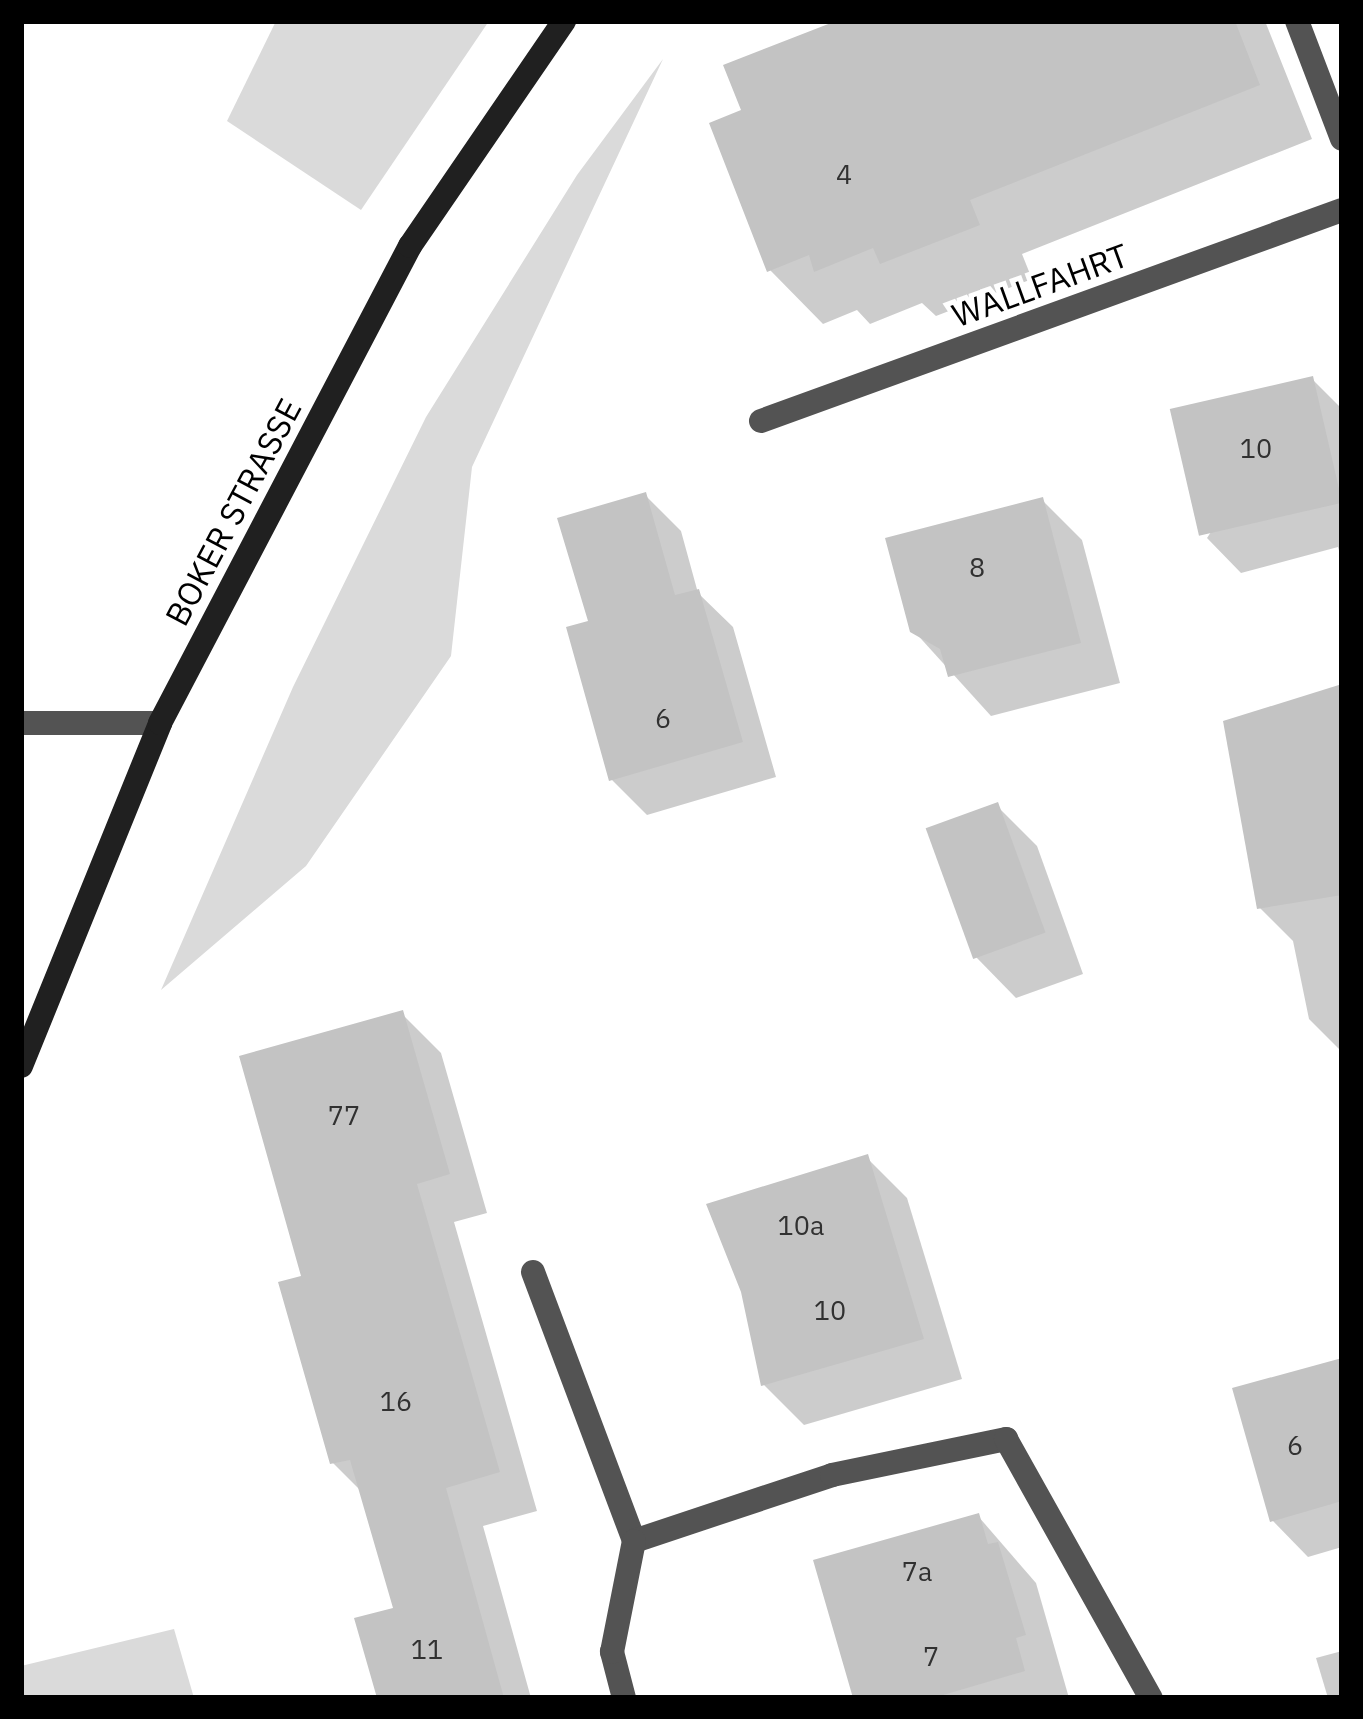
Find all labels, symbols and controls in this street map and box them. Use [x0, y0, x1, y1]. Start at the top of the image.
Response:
house number: 4 [836, 158, 852, 190]
street label: WALLFAHRT [947, 235, 1133, 335]
street label: BOKER STRASSE [157, 392, 309, 632]
house number: 10 [1240, 432, 1272, 464]
house number: 8 [969, 551, 985, 583]
house number: 6 [655, 702, 671, 734]
house number: 77 [328, 1099, 360, 1131]
house number: 10a [778, 1209, 824, 1241]
house number: 10 [814, 1294, 846, 1326]
house number: 16 [380, 1385, 412, 1417]
house number: 6 [1287, 1429, 1303, 1461]
house number: 7a [902, 1555, 932, 1587]
house number: 11 [411, 1633, 443, 1665]
house number: 7 [923, 1640, 939, 1672]

